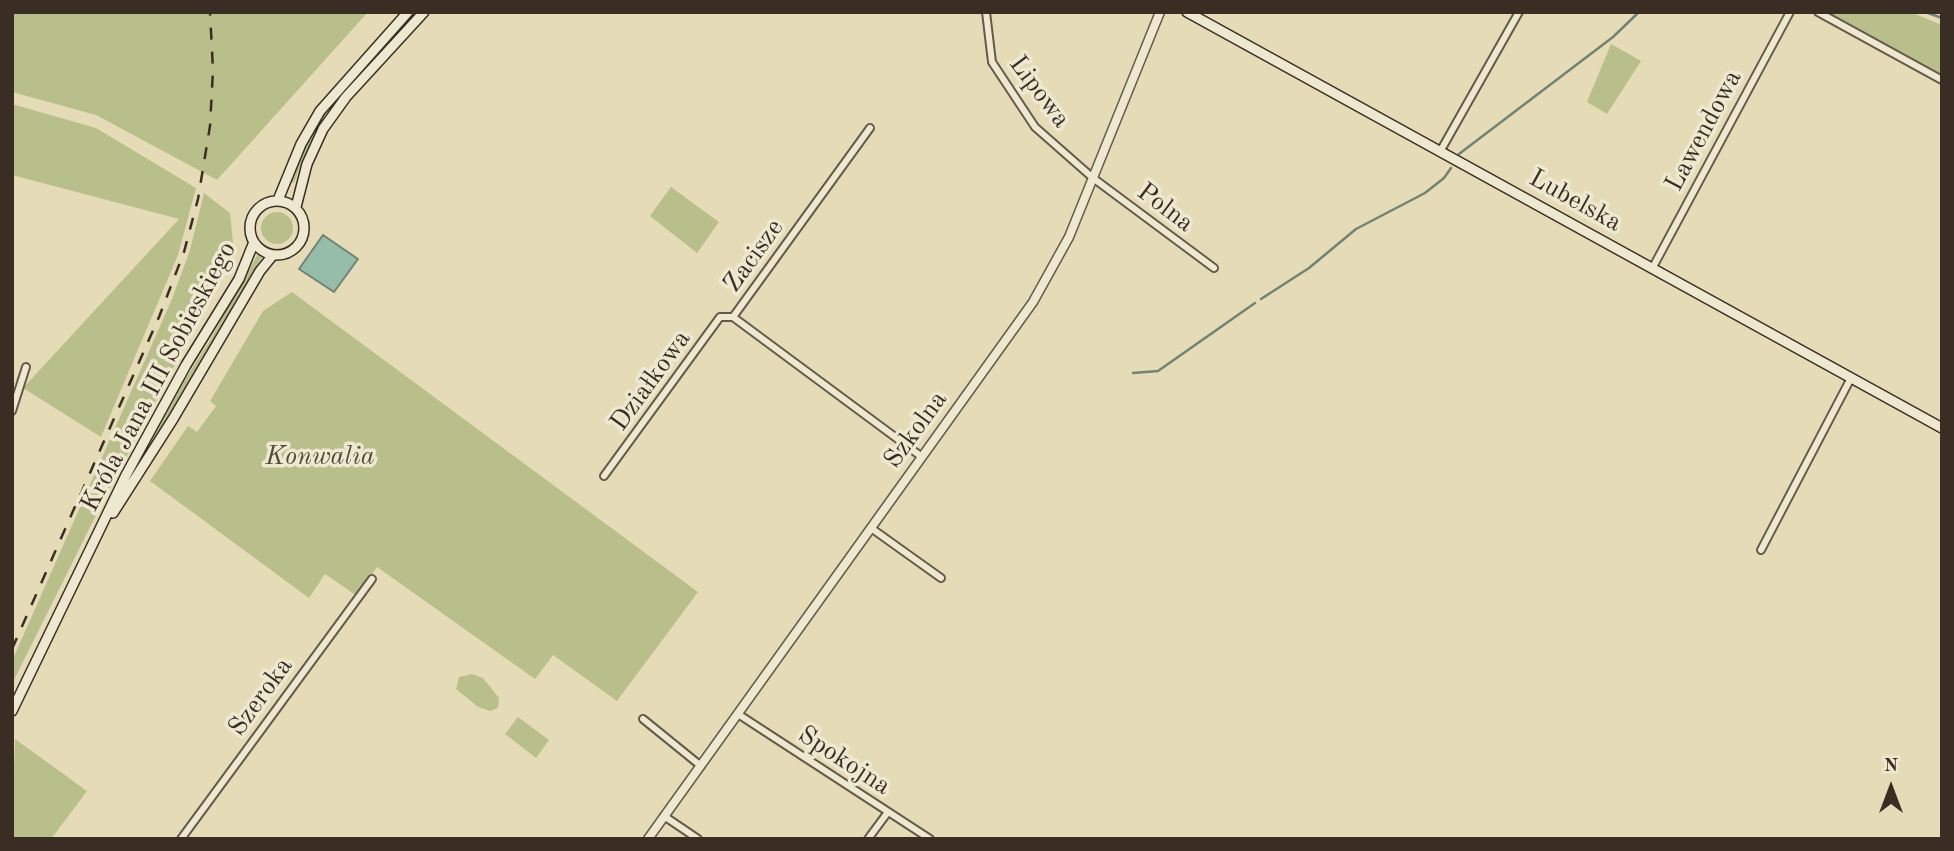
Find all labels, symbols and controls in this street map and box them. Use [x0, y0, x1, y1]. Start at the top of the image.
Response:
street label: Lipowa [1002, 50, 1076, 134]
street label: Lawendowa [1659, 65, 1749, 197]
street label: Lubelska [1523, 163, 1627, 239]
street label: Polna [1130, 177, 1200, 239]
street label: Zacisze [717, 213, 791, 299]
street label: Króla Jana III Sobieskiego [74, 237, 244, 517]
street label: Działkowa [604, 325, 698, 437]
street label: Szkolna [878, 385, 954, 475]
park label: Konwalia [265, 441, 375, 473]
street label: Szeroka [222, 652, 300, 742]
street label: Spokojna [792, 720, 896, 802]
north arrow [1856, 753, 1926, 823]
text: N [1884, 757, 1898, 776]

